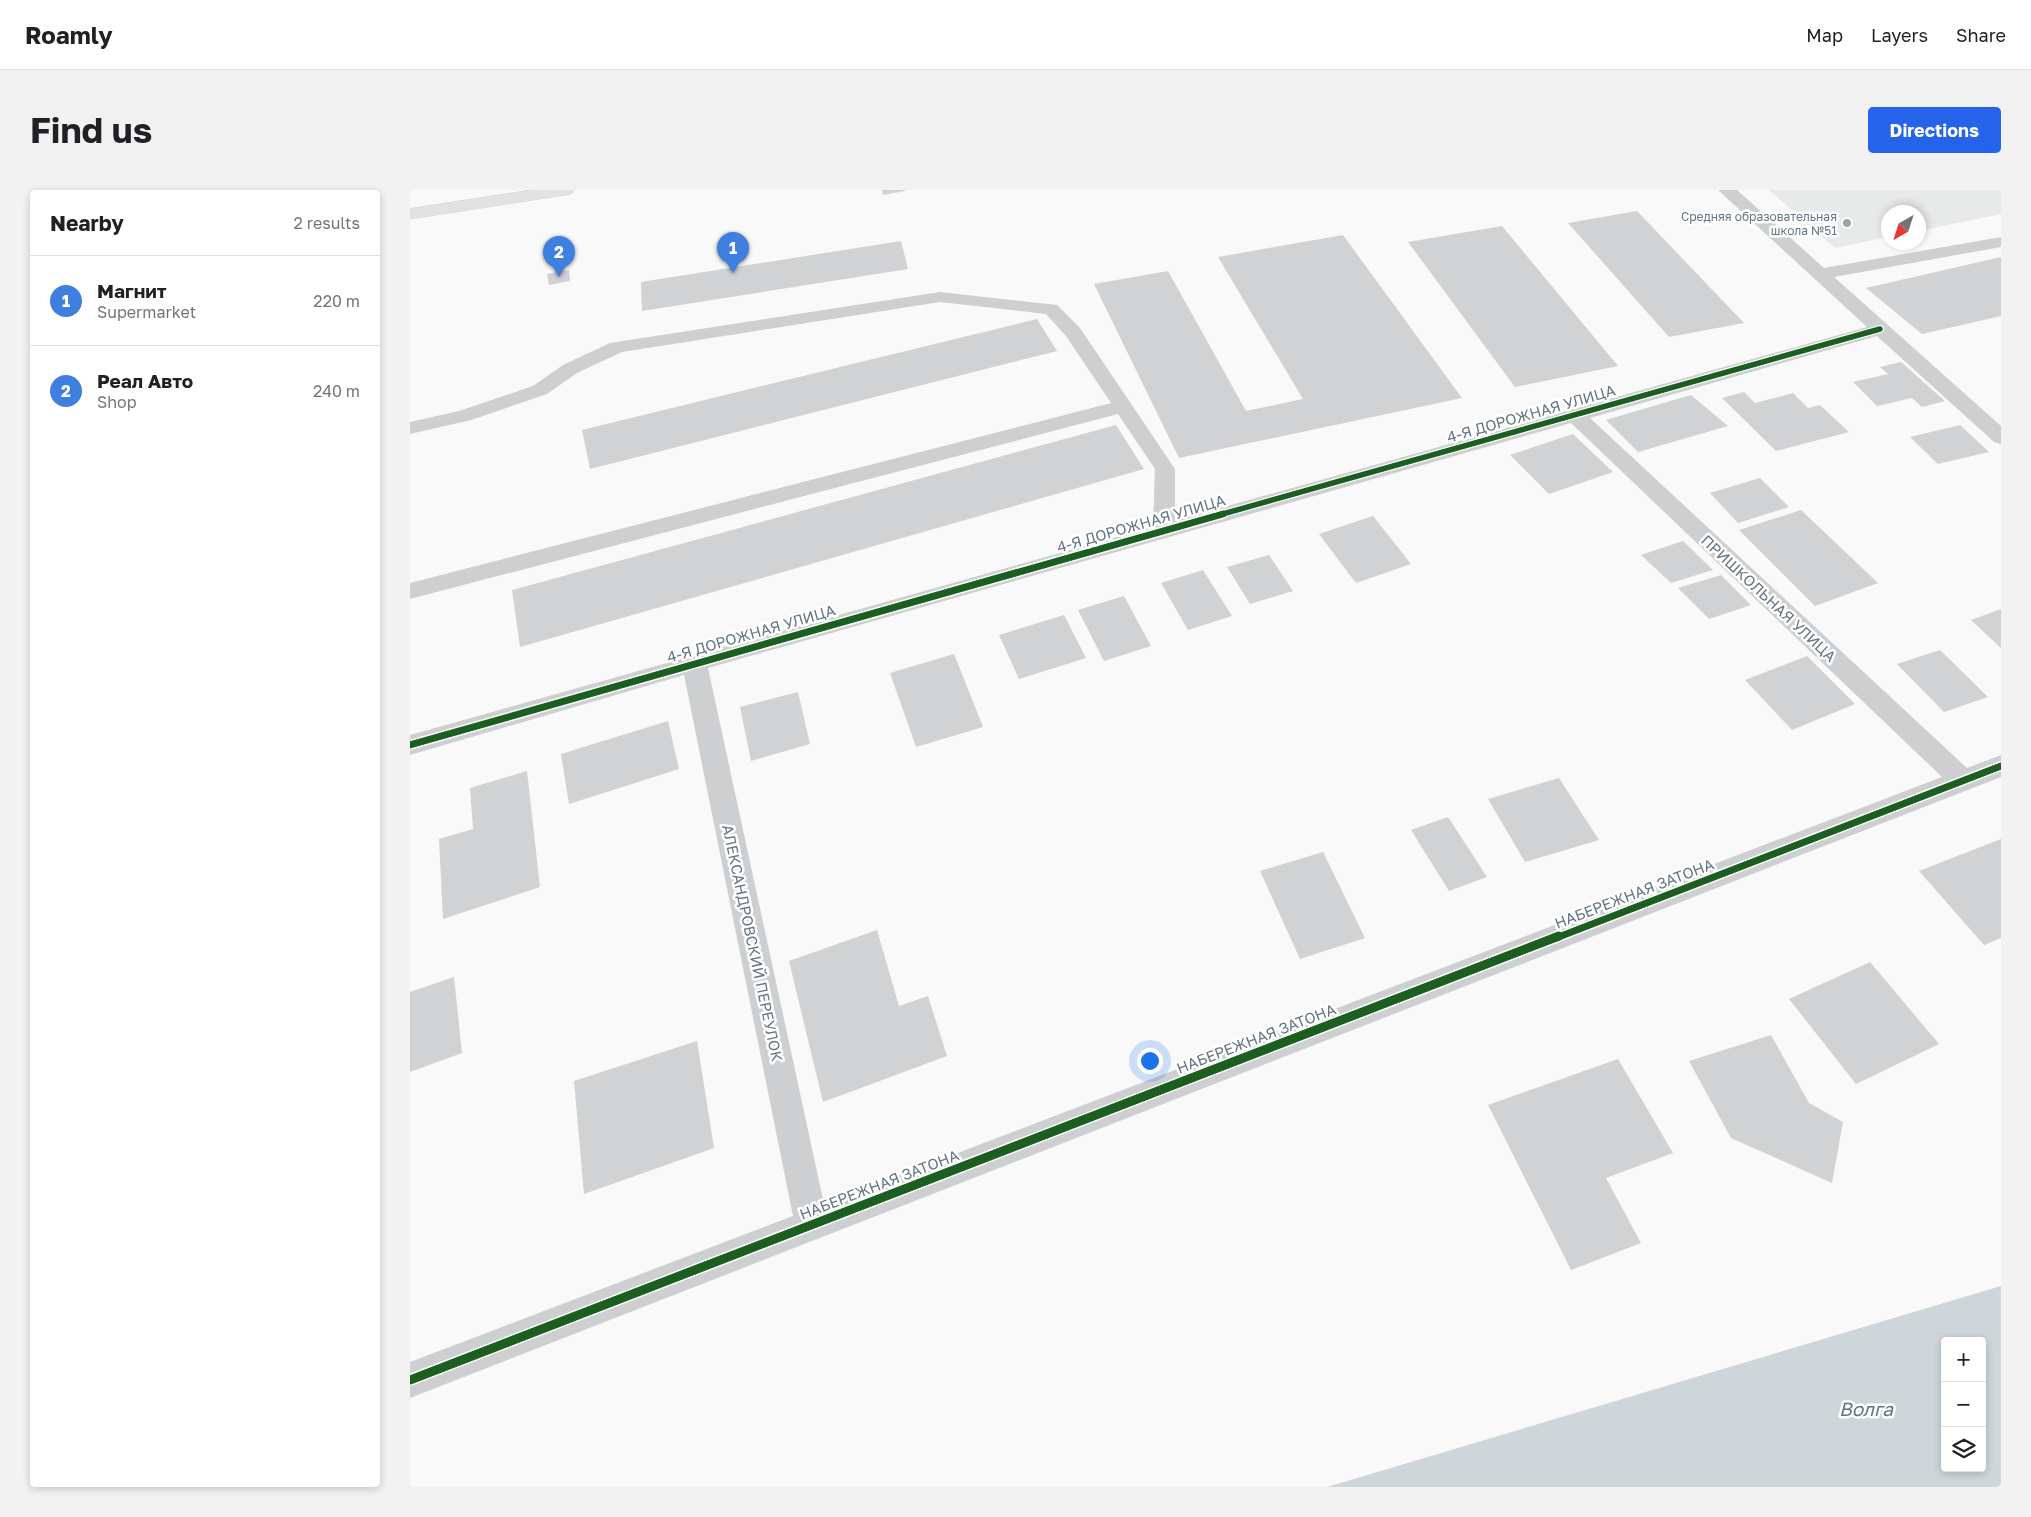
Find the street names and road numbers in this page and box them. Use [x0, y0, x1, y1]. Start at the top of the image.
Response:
street label: 4-Я ДОРОЖНАЯ УЛИЦА [1445, 380, 1617, 446]
street label: 4-Я ДОРОЖНАЯ УЛИЦА [1055, 490, 1227, 556]
street label: ПРИШКОЛЬНАЯ УЛИЦА [1698, 531, 1840, 665]
street label: 4-Я ДОРОЖНАЯ УЛИЦА [665, 600, 837, 666]
street label: АЛЕКСАНДРОВСКИЙ ПЕРЕУЛОК [719, 823, 787, 1064]
street label: НАБЕРЕЖНАЯ ЗАТОНА [1552, 854, 1716, 932]
street label: НАБЕРЕЖНАЯ ЗАТОНА [1174, 999, 1338, 1077]
street label: НАБЕРЕЖНАЯ ЗАТОНА [797, 1145, 961, 1223]

